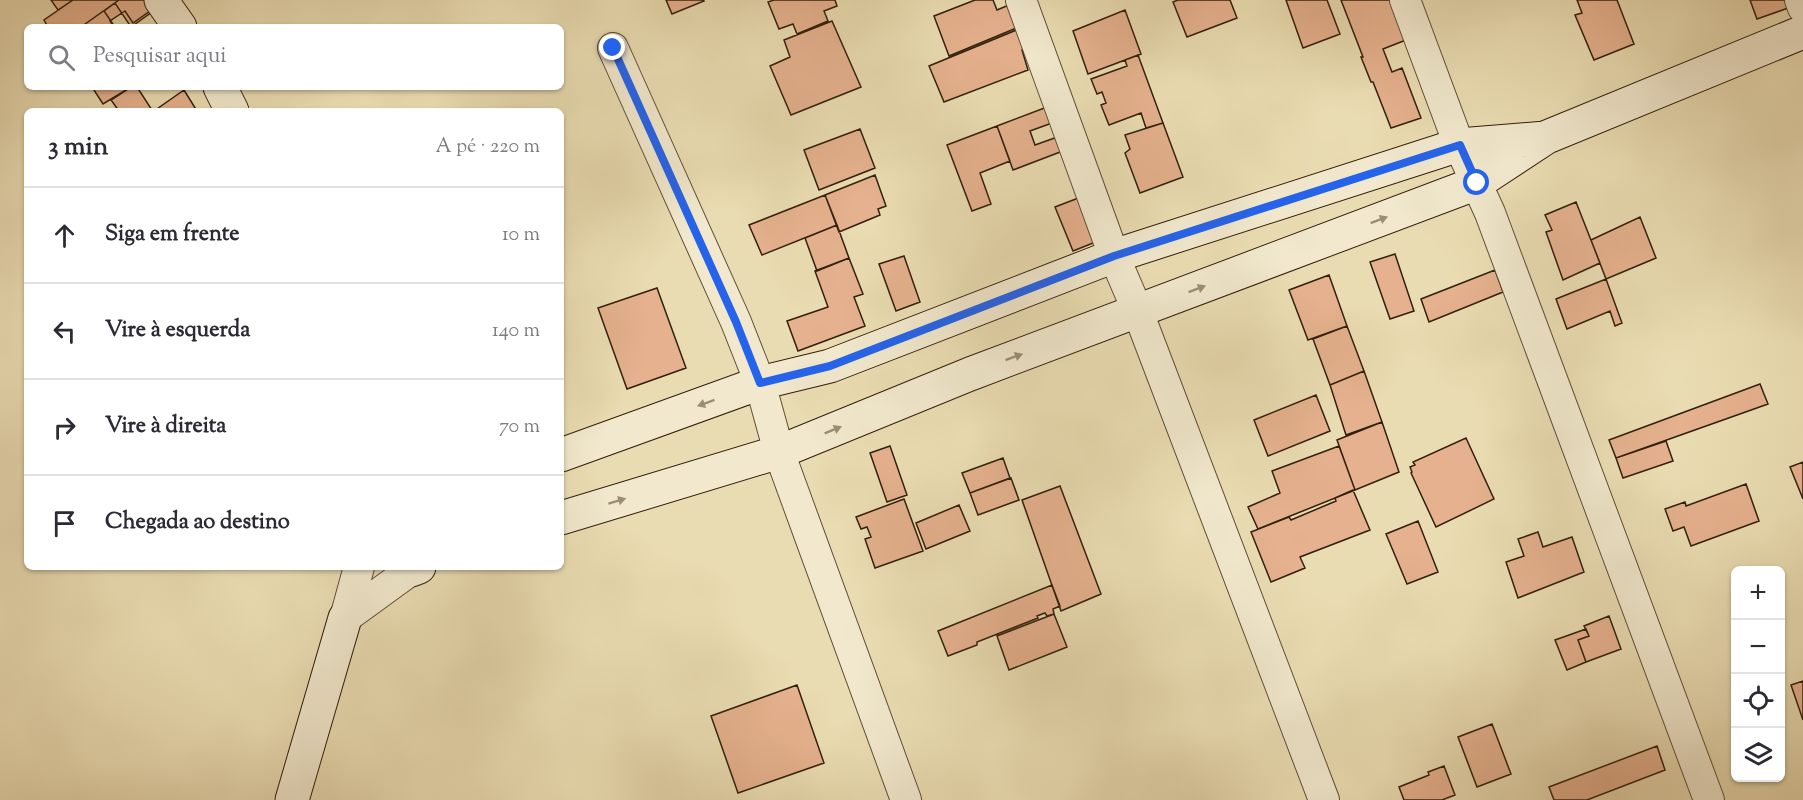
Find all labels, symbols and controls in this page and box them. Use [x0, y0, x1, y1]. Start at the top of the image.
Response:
search box [24, 24, 564, 90]
route end [599, 34, 625, 60]
icon: search [45, 41, 78, 74]
text: Pesquisar aqui [93, 41, 227, 73]
text: 3 min [48, 129, 108, 166]
text: A pé · 220 m [435, 133, 540, 162]
route start [1463, 169, 1489, 195]
one-way arrow [1370, 215, 1388, 224]
icon: ahead [48, 219, 81, 252]
text: Siga em frente [105, 219, 240, 251]
text: 10 m [502, 221, 540, 250]
one-way arrow [1188, 284, 1206, 294]
icon: left [48, 315, 81, 348]
text: Vire à esquerda [105, 315, 250, 347]
text: 140 m [492, 317, 540, 346]
one-way arrow [1005, 352, 1023, 362]
one-way arrow [696, 399, 714, 409]
icon: right [48, 411, 81, 444]
text: Vire à direita [105, 411, 227, 443]
text: 70 m [499, 413, 540, 442]
one-way arrow [824, 425, 842, 434]
one-way arrow [608, 495, 626, 505]
icon: arrive [48, 507, 81, 540]
text: Chegada ao destino [105, 507, 290, 539]
map controls [1731, 566, 1785, 782]
button: + [1731, 566, 1785, 620]
button: − [1731, 620, 1785, 674]
button: locate [1731, 674, 1785, 728]
button: layers [1731, 728, 1785, 782]

